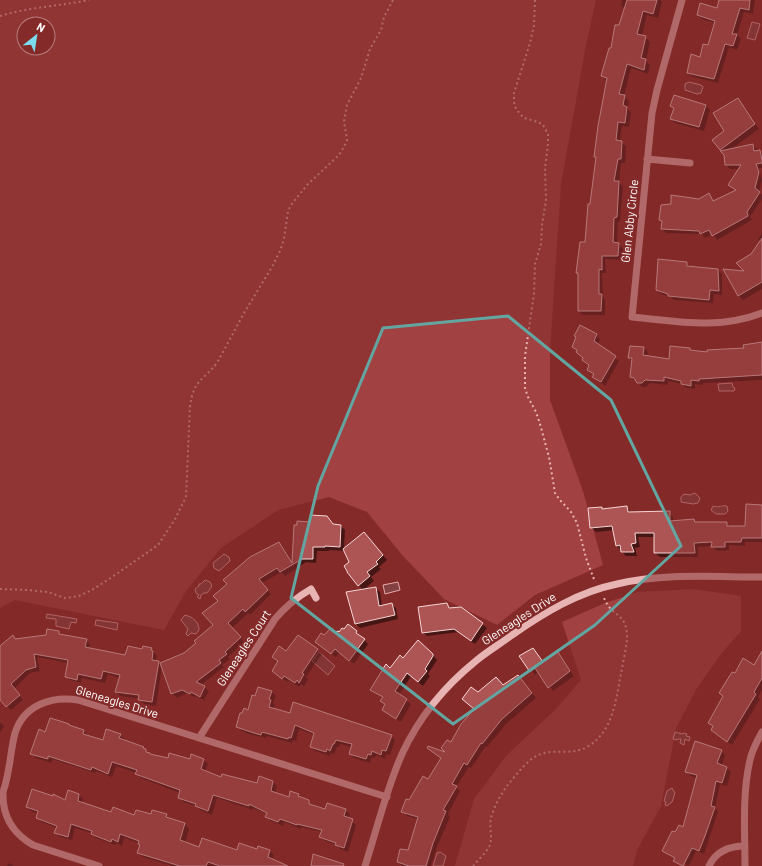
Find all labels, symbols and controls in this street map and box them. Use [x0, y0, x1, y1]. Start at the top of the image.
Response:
north arrow [16, 16, 56, 56]
text: N [35, 19, 48, 34]
street label: Glen Abby Circle [618, 179, 640, 263]
street label: Gleneagles Drive [479, 589, 558, 647]
street label: Gleneagles Court [213, 607, 273, 688]
street label: Gleneagles Drive [74, 682, 160, 720]

